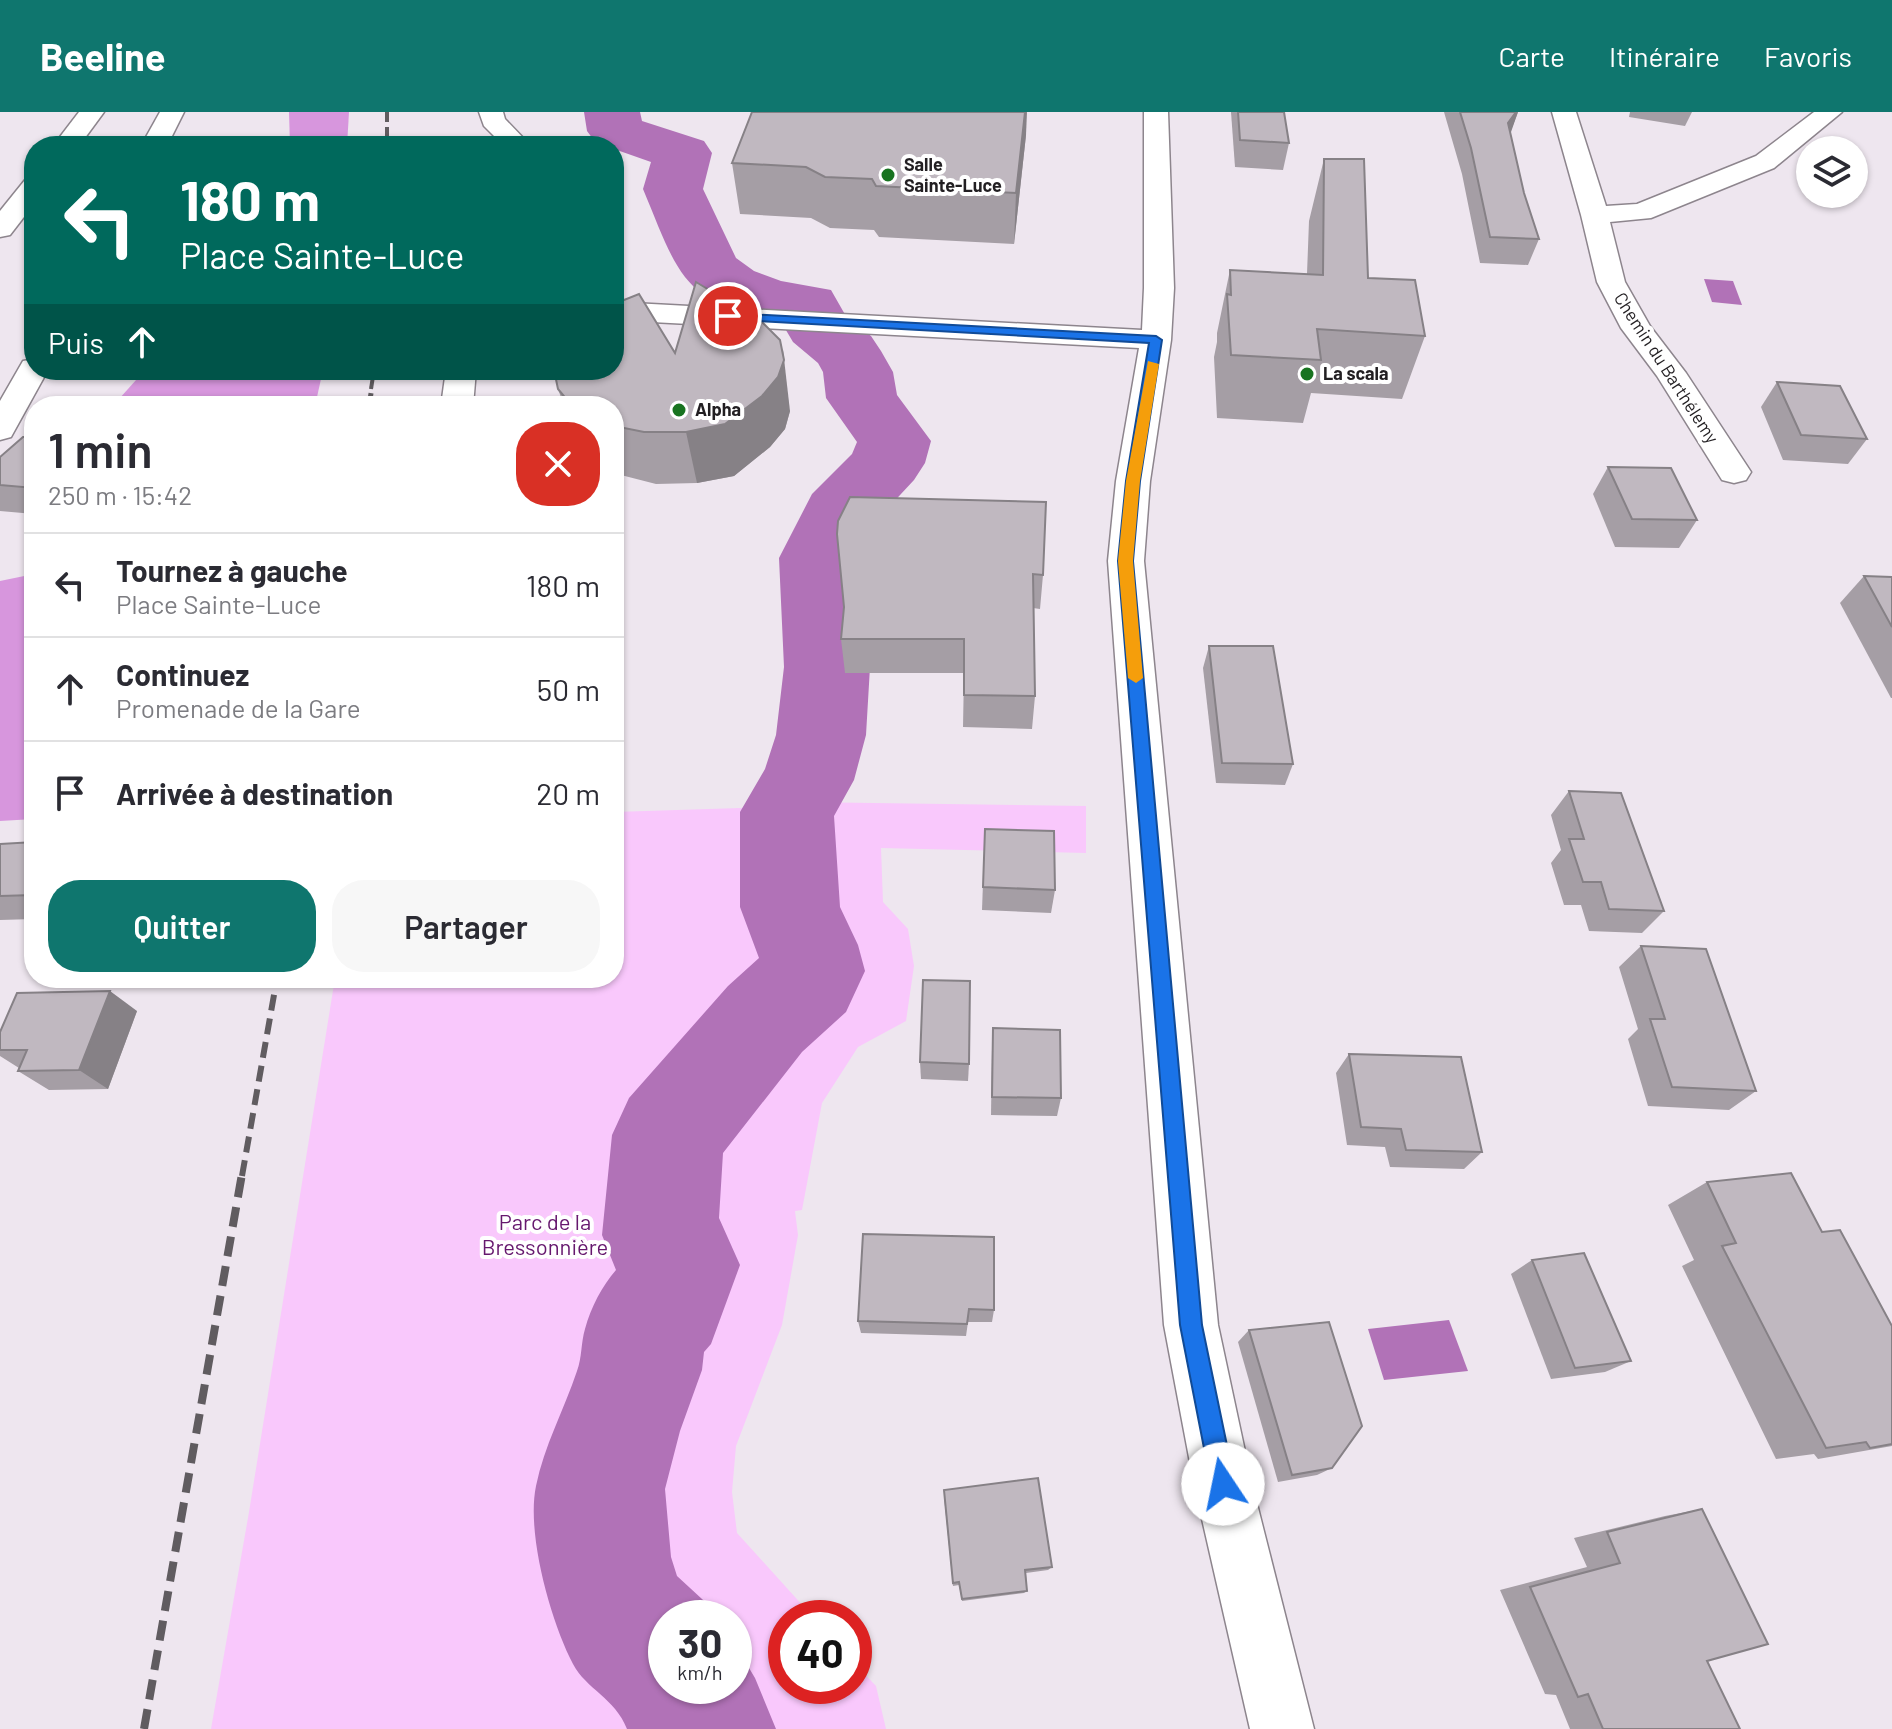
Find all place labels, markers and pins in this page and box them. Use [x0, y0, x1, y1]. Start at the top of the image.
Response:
place label: Salle Sainte-Luce [904, 153, 1002, 196]
marker: Salle Sainte-Luce [879, 166, 897, 184]
pin [694, 282, 762, 350]
place label: La scala [1323, 362, 1389, 384]
marker: La scala [1298, 365, 1316, 383]
place label: Alpha [695, 398, 741, 420]
marker: Alpha [670, 401, 688, 419]

